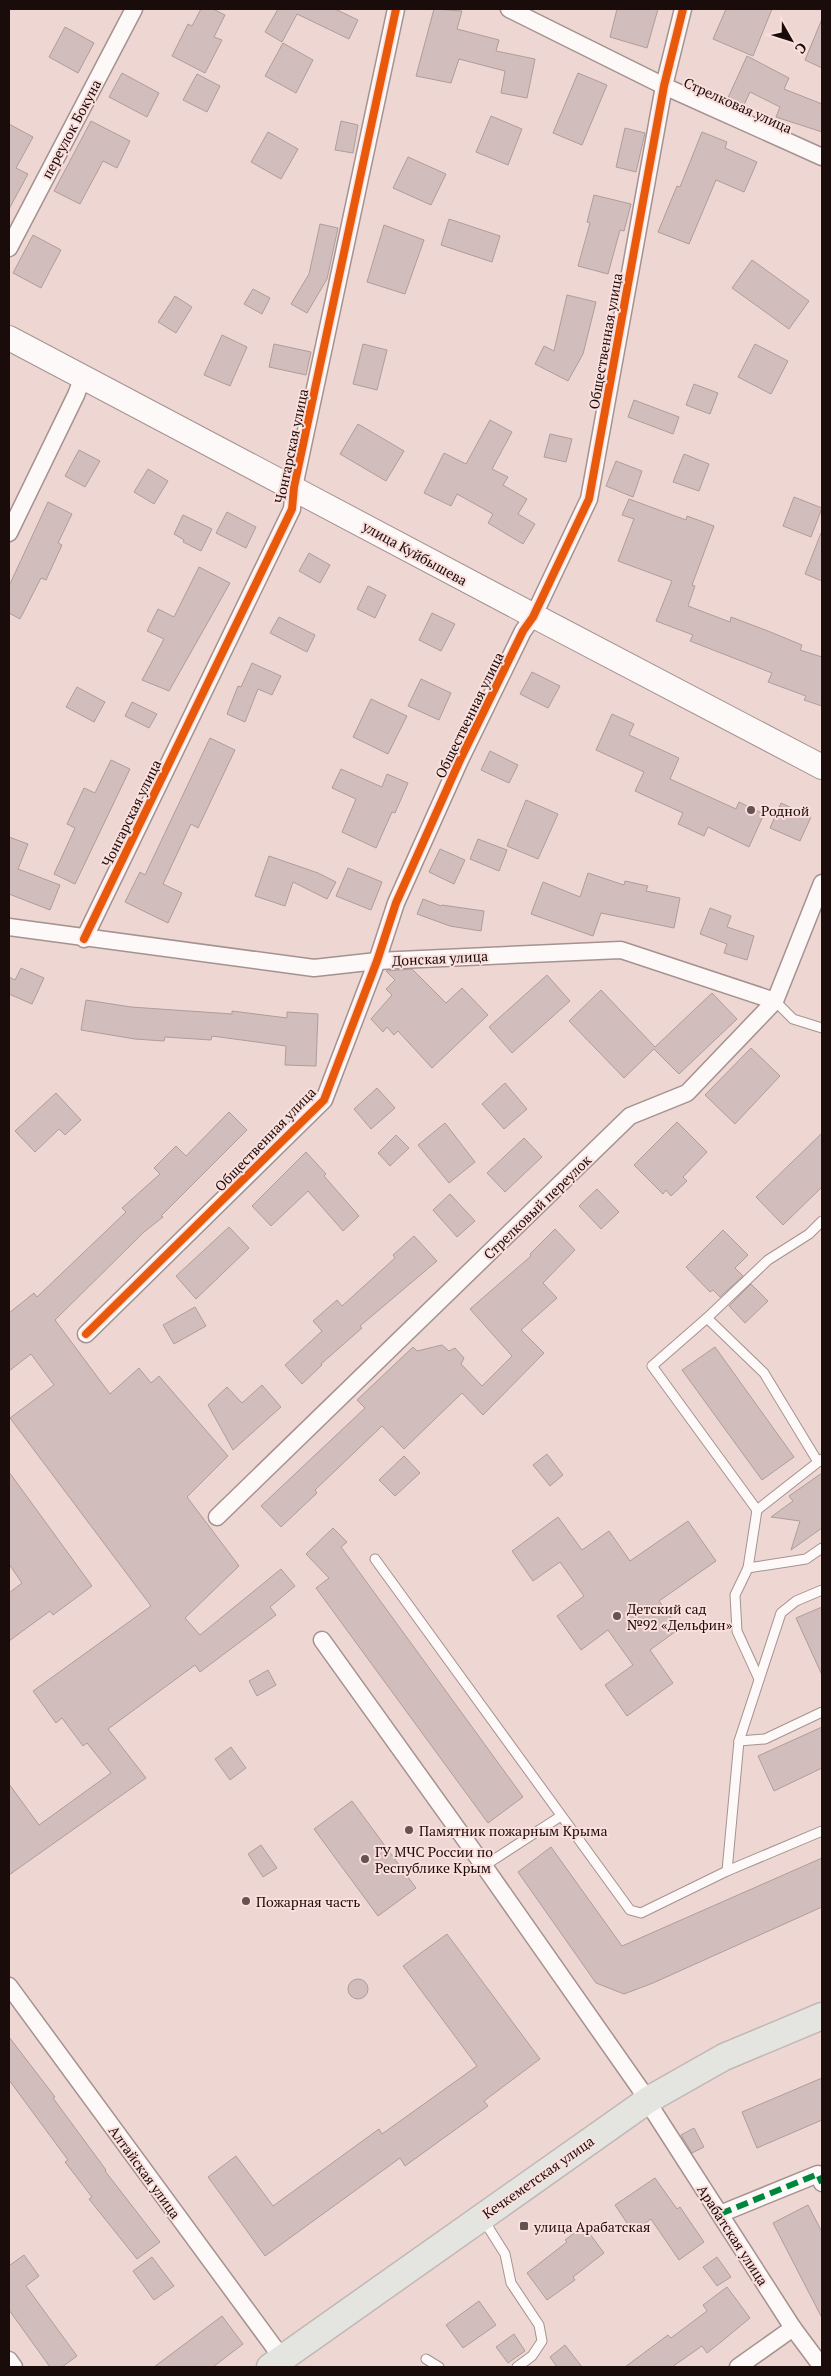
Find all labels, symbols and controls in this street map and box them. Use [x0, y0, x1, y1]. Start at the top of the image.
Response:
north arrow [766, 15, 816, 65]
text: С [791, 39, 812, 58]
street label: Стрелковая улица [681, 73, 795, 137]
street label: переулок Бокуна [37, 76, 105, 182]
street label: Общественная улица [584, 271, 626, 411]
street label: Чонгарская улица [270, 387, 312, 505]
street label: улица Куйбышева [358, 516, 471, 590]
street label: Общественная улица [430, 649, 508, 781]
street label: Чонгарская улица [97, 756, 165, 870]
place label: Родной [761, 801, 810, 820]
marker: Родной [745, 804, 757, 816]
street label: Донская улица [391, 946, 489, 970]
street label: Общественная улица [210, 1083, 320, 1195]
street label: Стрелковый переулок [479, 1150, 595, 1263]
place label: Детский сад №92 «Дельфин» [627, 1599, 733, 1634]
marker: Детский сад №92 «Дельфин» [611, 1610, 623, 1622]
place label: Памятник пожарным Крыма [419, 1821, 608, 1840]
marker: Памятник пожарным Крыма [403, 1824, 415, 1836]
place label: ГУ МЧС России по Республике Крым [375, 1842, 493, 1877]
marker: ГУ МЧС России по Республике Крым [359, 1853, 371, 1865]
place label: Пожарная часть [256, 1892, 360, 1911]
marker: Пожарная часть [240, 1895, 252, 1907]
street label: Алтайская улица [105, 2122, 185, 2222]
street label: Кечкеметская улица [478, 2131, 598, 2223]
street label: Арабатская улица [693, 2181, 773, 2289]
place label: улица Арабатская [533, 2217, 650, 2236]
marker: улица Арабатская [518, 2220, 530, 2232]

